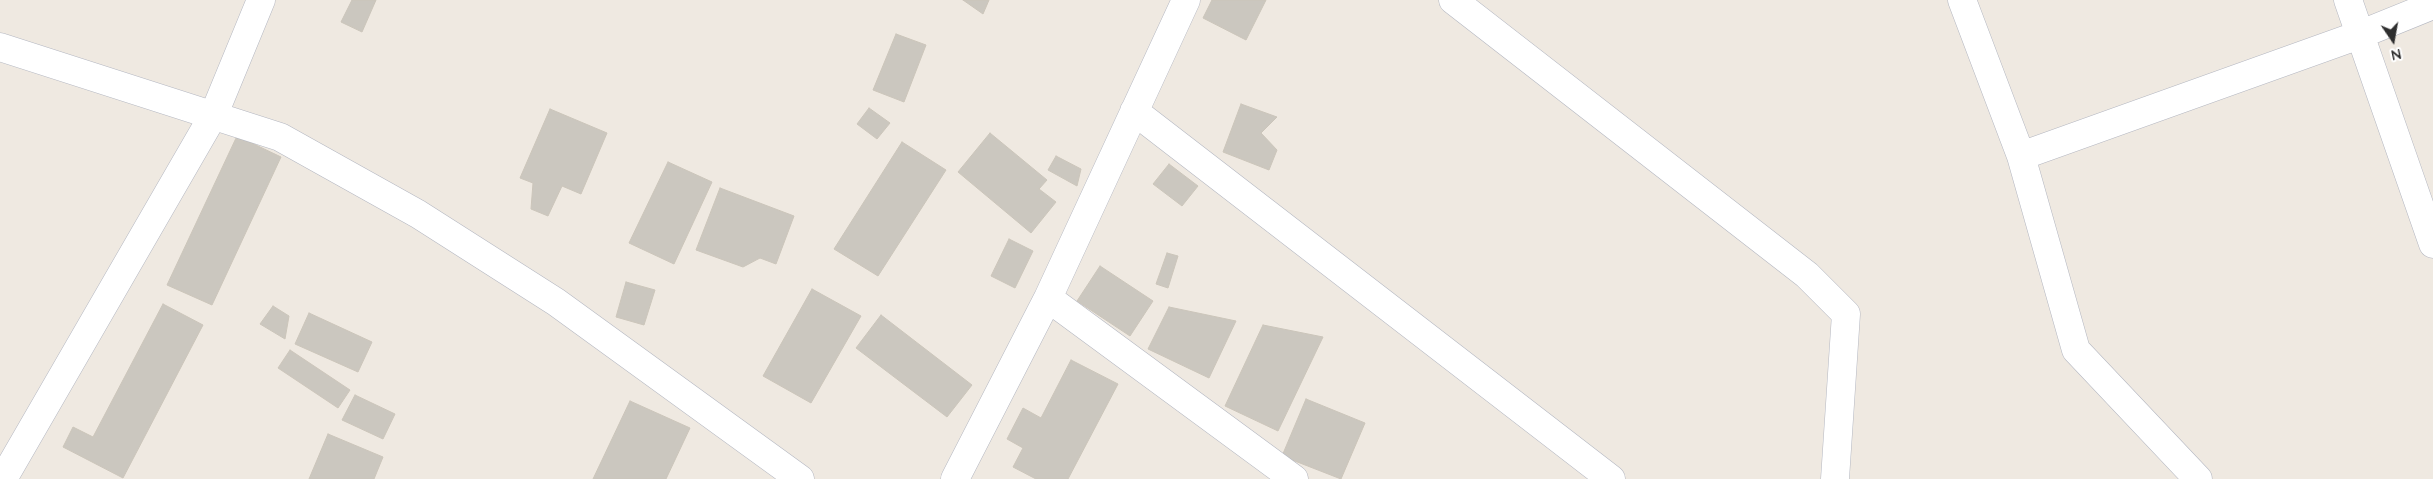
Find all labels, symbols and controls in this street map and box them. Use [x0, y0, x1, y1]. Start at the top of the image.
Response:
north arrow [2368, 15, 2418, 65]
text: N [2389, 45, 2403, 65]

